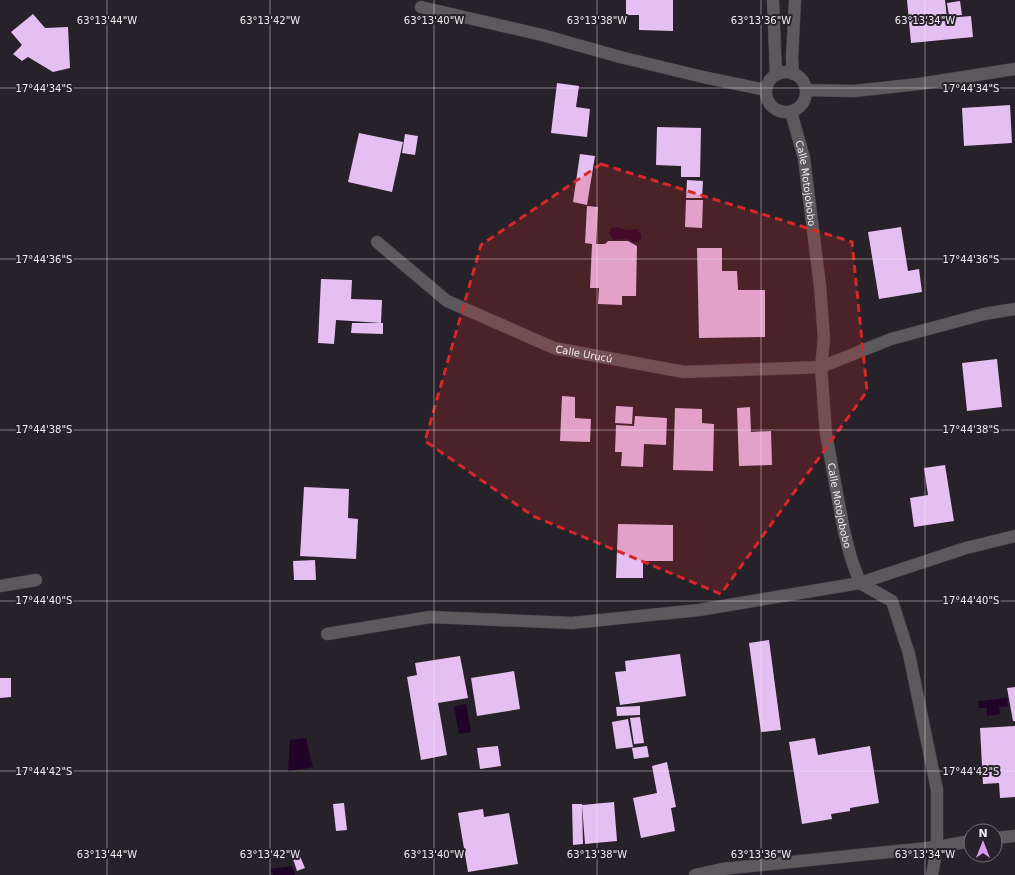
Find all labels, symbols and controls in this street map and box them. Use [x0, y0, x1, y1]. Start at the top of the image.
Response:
text: 63°13'44"W [77, 15, 137, 26]
text: 63°13'42"W [240, 15, 300, 26]
text: 63°13'40"W [404, 15, 464, 26]
text: 63°13'38"W [567, 15, 627, 26]
text: 63°13'36"W [731, 15, 791, 26]
text: 63°13'34"W [895, 15, 955, 26]
text: 17°44'34"S [16, 83, 72, 94]
text: 17°44'34"S [943, 83, 999, 94]
street label: Calle Motojobobo [794, 139, 818, 227]
text: 17°44'36"S [16, 254, 72, 265]
text: 17°44'36"S [943, 254, 999, 265]
street label: Calle Urucú [555, 343, 613, 364]
text: 17°44'38"S [16, 424, 72, 435]
text: 17°44'38"S [943, 424, 999, 435]
street label: Calle Motojobobo [826, 462, 854, 549]
text: 17°44'40"S [16, 595, 72, 606]
text: 17°44'40"S [943, 595, 999, 606]
text: 17°44'42"S [16, 766, 72, 777]
text: 17°44'42"S [943, 766, 999, 777]
north arrow [963, 823, 1003, 863]
text: N [978, 827, 988, 840]
text: 63°13'44"W [77, 849, 137, 860]
text: 63°13'42"W [240, 849, 300, 860]
text: 63°13'40"W [404, 849, 464, 860]
text: 63°13'38"W [567, 849, 627, 860]
text: 63°13'36"W [731, 849, 791, 860]
text: 63°13'34"W [895, 849, 955, 860]

